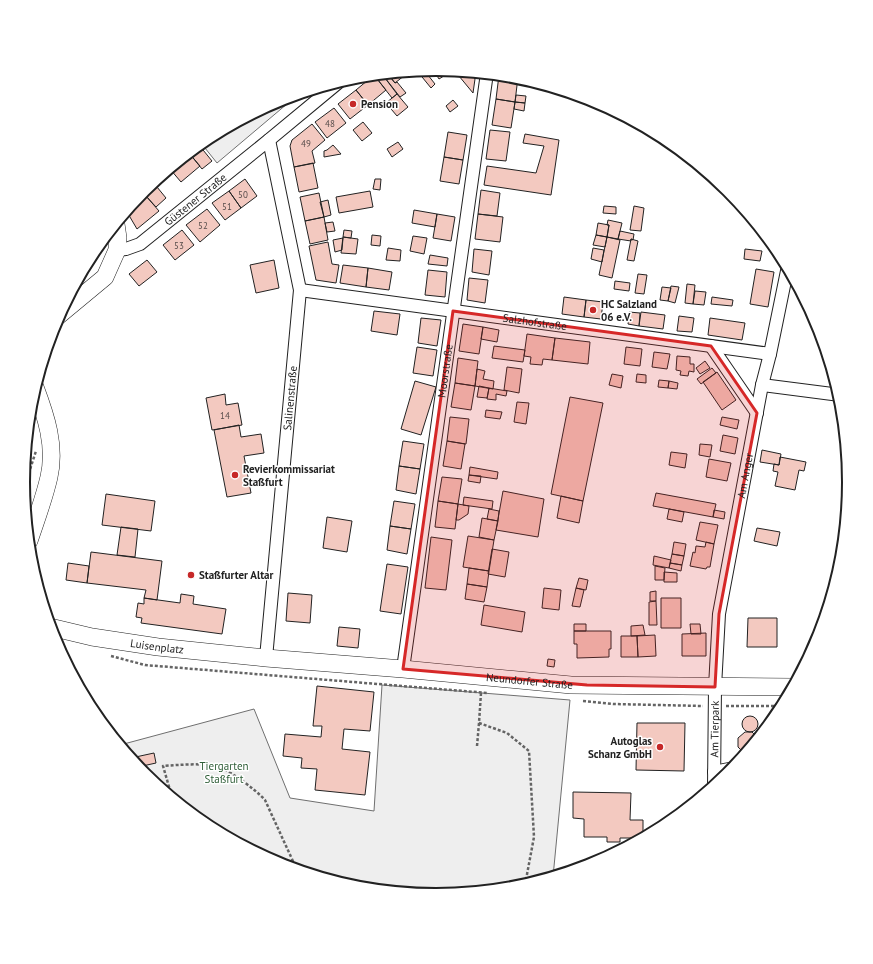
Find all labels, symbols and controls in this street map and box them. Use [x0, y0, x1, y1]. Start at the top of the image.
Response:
place label: Pension [361, 97, 398, 111]
marker: Pension [348, 99, 358, 109]
house number: 48 [325, 118, 335, 129]
house number: 49 [301, 138, 311, 149]
street label: Güstener Straße [161, 170, 230, 229]
house number: 50 [238, 189, 248, 200]
house number: 51 [222, 201, 232, 212]
house number: 52 [198, 220, 208, 231]
house number: 53 [174, 240, 184, 251]
place label: HC Salzland 06 e.V. [601, 297, 657, 324]
marker: HC Salzland 06 e.V. [588, 305, 598, 315]
street label: Salzhofstraße [502, 311, 568, 333]
street label: Moorstraße [434, 343, 456, 399]
street label: Salinenstraße [280, 365, 300, 431]
house number: 14 [220, 410, 230, 421]
street label: Am Anger [734, 452, 756, 499]
place label: Revierkommissariat Staßfurt [243, 462, 335, 489]
marker: Revierkommissariat Staßfurt [230, 470, 240, 480]
place label: Staßfurter Altar [199, 568, 273, 582]
marker: Staßfurter Altar [186, 570, 196, 580]
street label: Luisenplatz [129, 636, 185, 657]
street label: Neundorfer Straße [485, 670, 574, 692]
street label: Am Tierpark [707, 700, 722, 757]
place label: Autoglas Schanz GmbH [588, 734, 652, 761]
marker: Autoglas Schanz GmbH [655, 742, 665, 752]
park label: Tiergarten Staßfurt [199, 759, 249, 786]

